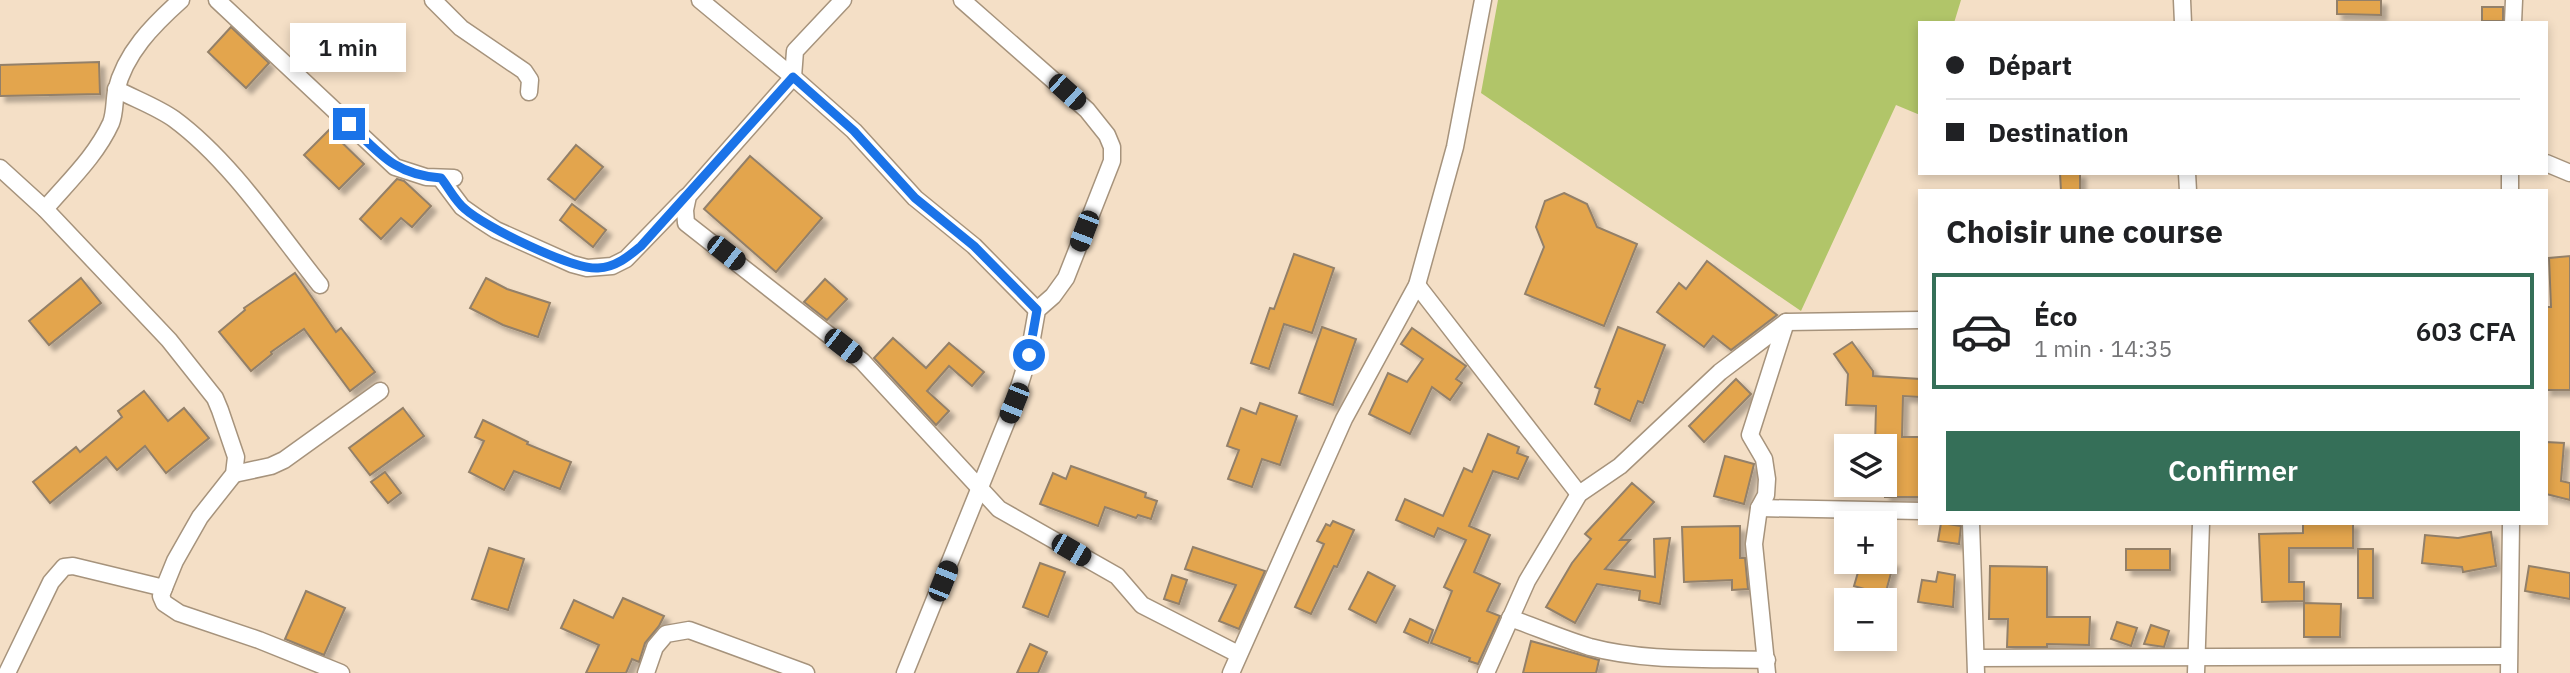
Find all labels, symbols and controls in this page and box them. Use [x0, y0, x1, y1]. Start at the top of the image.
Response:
callout: 1 min [291, 23, 407, 72]
text: 1 min [318, 32, 378, 62]
text: Départ [1988, 48, 2072, 82]
car [1045, 70, 1090, 114]
route end [333, 108, 365, 140]
text: Destination [1988, 115, 2129, 149]
car [1067, 208, 1102, 254]
text: Choisir une course [1946, 210, 2223, 252]
car [703, 232, 750, 274]
text: Éco [2034, 299, 2078, 333]
icon: car [1950, 300, 2013, 363]
text: 603 CFA [2416, 314, 2516, 348]
car [820, 325, 867, 367]
text: 1 min · 14:35 [2034, 333, 2172, 363]
route start [1013, 339, 1045, 371]
car [997, 380, 1032, 426]
button: Confirmer [1946, 431, 2520, 511]
map controls [1834, 434, 1897, 651]
button: layers [1834, 434, 1897, 497]
button: + [1834, 511, 1897, 574]
car [1048, 530, 1095, 570]
car [926, 558, 961, 604]
button: − [1834, 588, 1897, 651]

